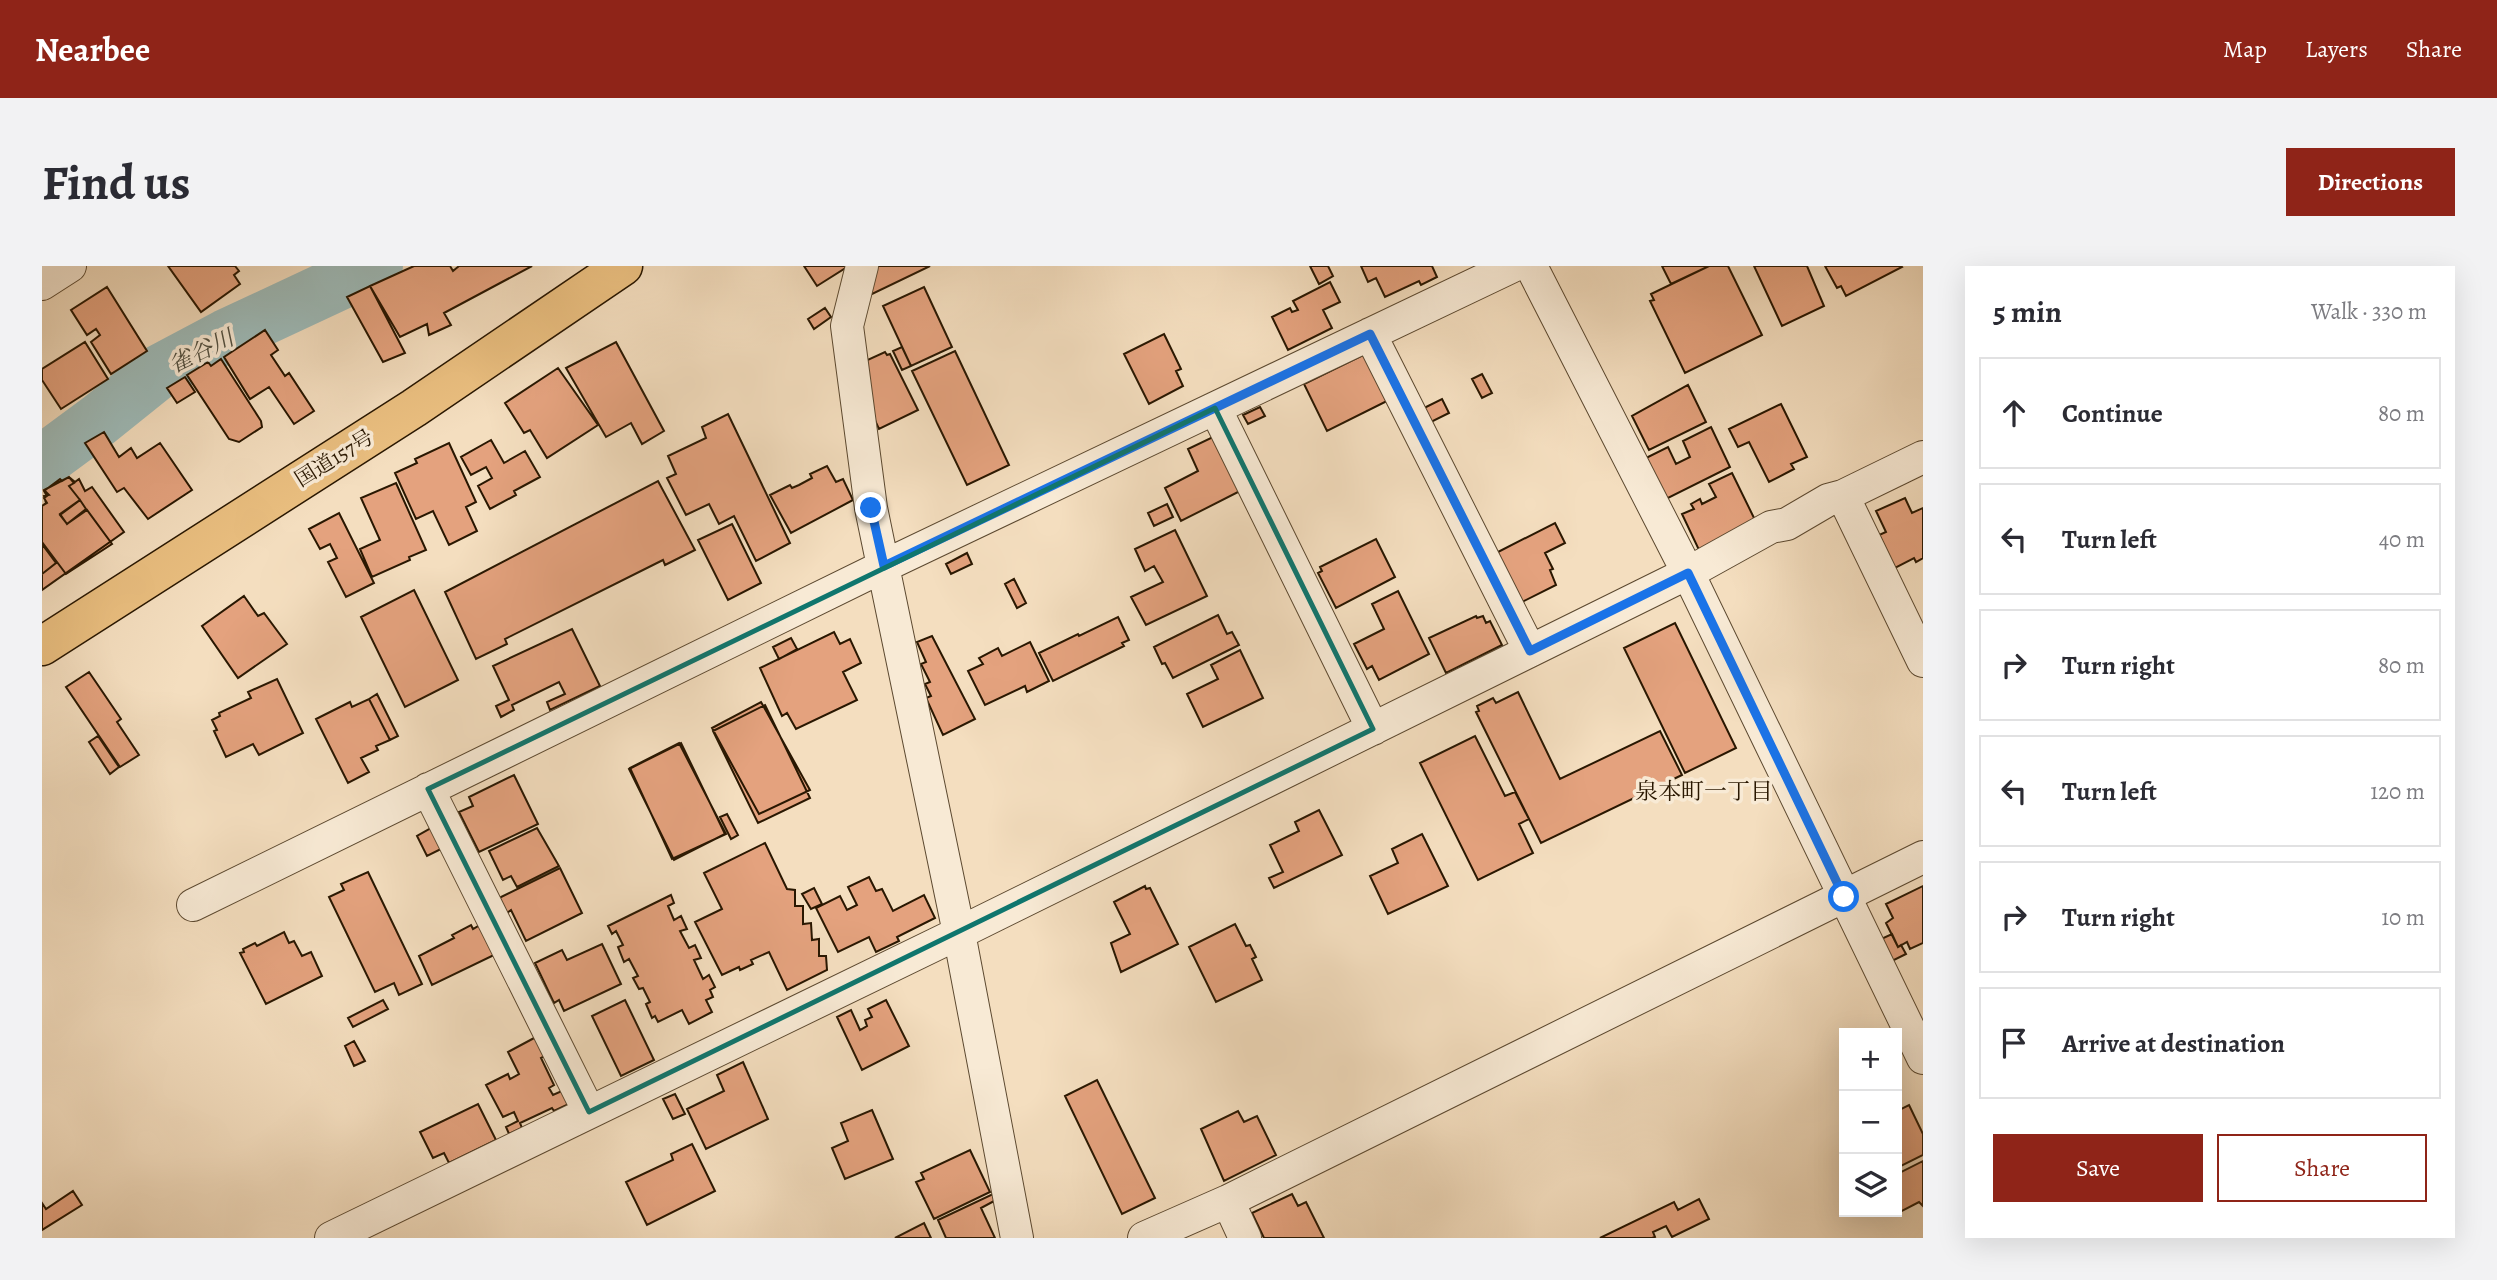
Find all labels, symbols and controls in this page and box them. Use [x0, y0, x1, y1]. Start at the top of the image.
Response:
text: Nearbee [35, 27, 150, 72]
text: Map [2223, 33, 2267, 65]
text: Layers [2305, 33, 2368, 65]
text: Share [2406, 33, 2462, 65]
button: Directions [2286, 148, 2455, 216]
text: Find us [42, 149, 190, 216]
text: 5 min [1993, 292, 2062, 332]
text: Walk · 330 m [2311, 296, 2427, 327]
water label: 雀谷川 [163, 321, 242, 381]
icon: ahead [1995, 394, 2033, 432]
text: Continue [2062, 396, 2163, 431]
text: 80 m [2378, 398, 2425, 429]
street label: 国道157号 [289, 423, 379, 493]
route end [855, 492, 886, 523]
icon: left [1995, 520, 2033, 558]
text: Turn left [2062, 522, 2157, 557]
text: 40 m [2379, 524, 2425, 555]
icon: right [1995, 646, 2033, 684]
text: Turn right [2062, 648, 2175, 683]
text: 80 m [2378, 650, 2425, 681]
icon: left [1995, 772, 2033, 810]
text: Turn left [2062, 774, 2157, 809]
district label: 泉本町一丁目 [1635, 776, 1773, 807]
text: 120 m [2370, 776, 2425, 807]
route start [1828, 881, 1859, 912]
icon: right [1995, 898, 2033, 936]
text: Turn right [2062, 900, 2175, 935]
text: 10 m [2381, 902, 2425, 933]
icon: arrive [1995, 1024, 2033, 1062]
text: Arrive at destination [2062, 1026, 2285, 1061]
map controls [1839, 1028, 1902, 1217]
button: + [1839, 1028, 1902, 1091]
button: − [1839, 1091, 1902, 1154]
button: Save [1993, 1134, 2203, 1202]
button: Share [2217, 1134, 2427, 1202]
button: layers [1839, 1154, 1902, 1217]

